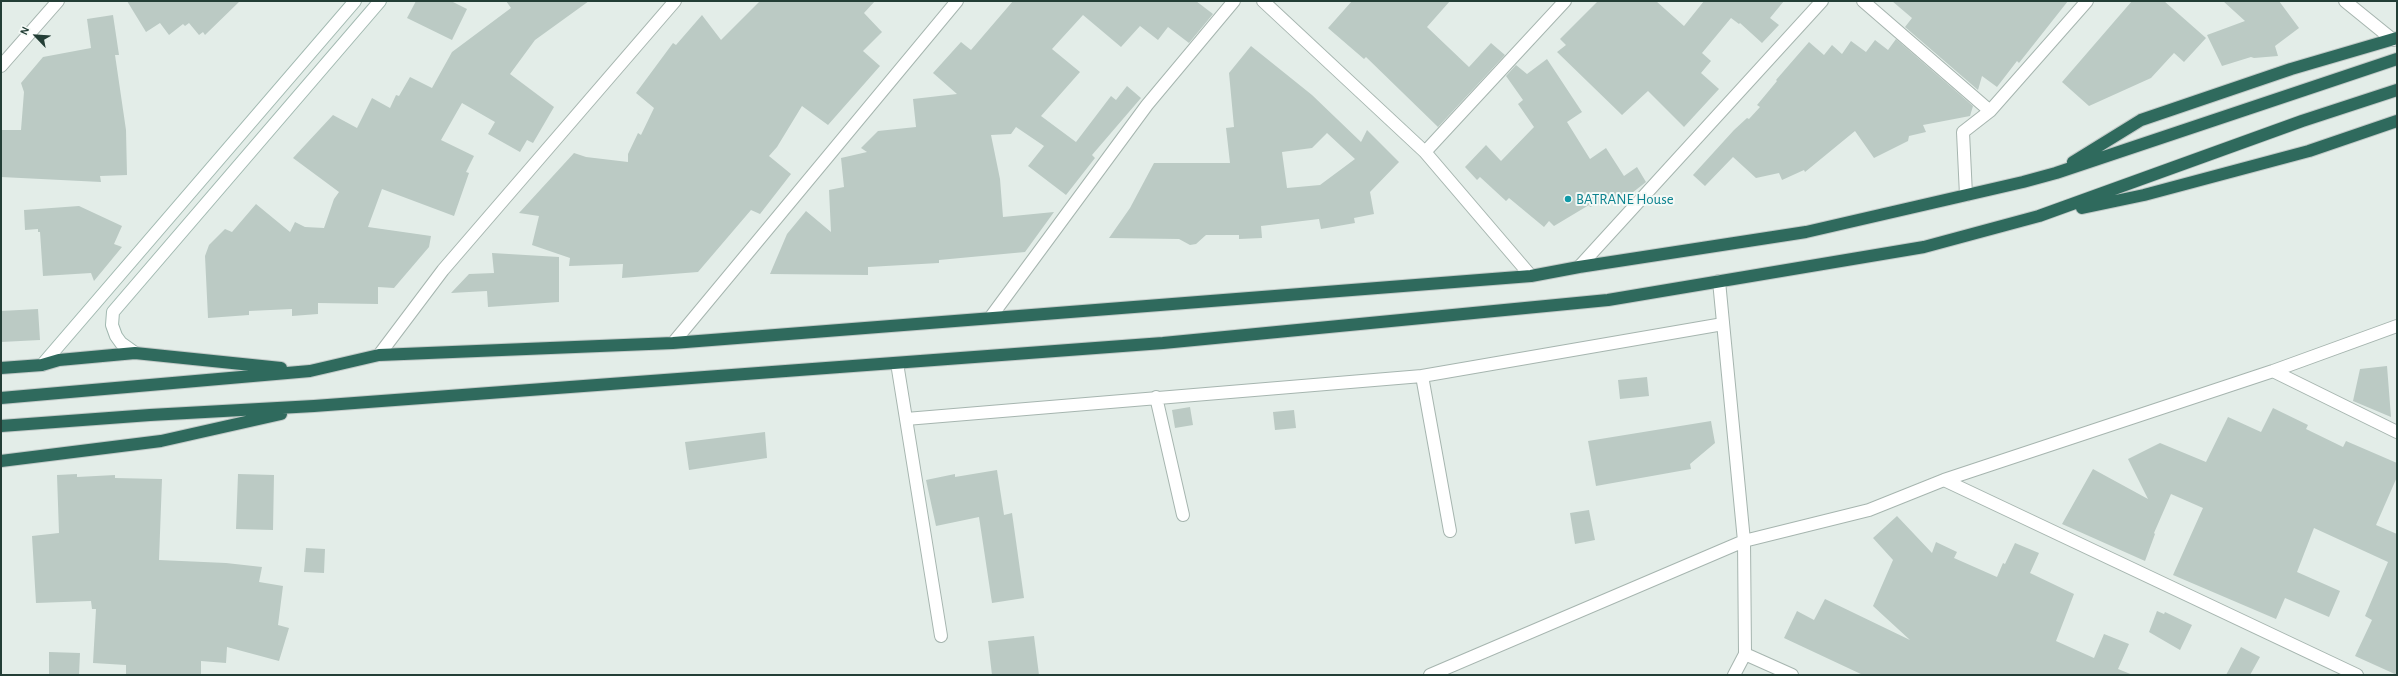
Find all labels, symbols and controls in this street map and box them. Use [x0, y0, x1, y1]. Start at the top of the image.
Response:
north arrow [16, 16, 56, 56]
text: N [18, 25, 31, 37]
place label: BATRANE House [1576, 190, 1674, 208]
marker: BATRANE House [1563, 194, 1573, 204]

